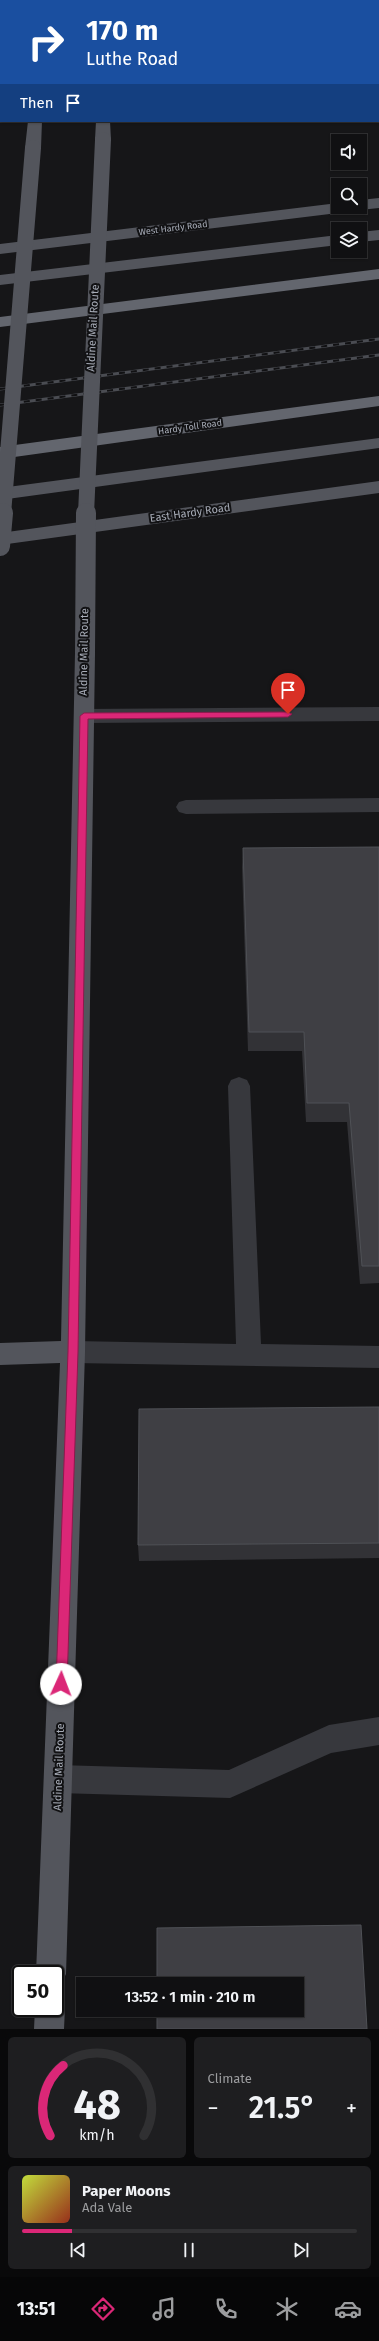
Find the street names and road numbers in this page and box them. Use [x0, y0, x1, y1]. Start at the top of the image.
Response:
street label: West Hardy Road [138, 219, 208, 237]
street label: Aldine Mail Route [84, 284, 102, 372]
street label: Hardy Toll Road [157, 418, 223, 436]
street label: East Hardy Road [149, 501, 231, 525]
street label: Aldine Mail Route [77, 608, 91, 696]
street label: Aldine Mail Route [51, 1723, 67, 1811]

